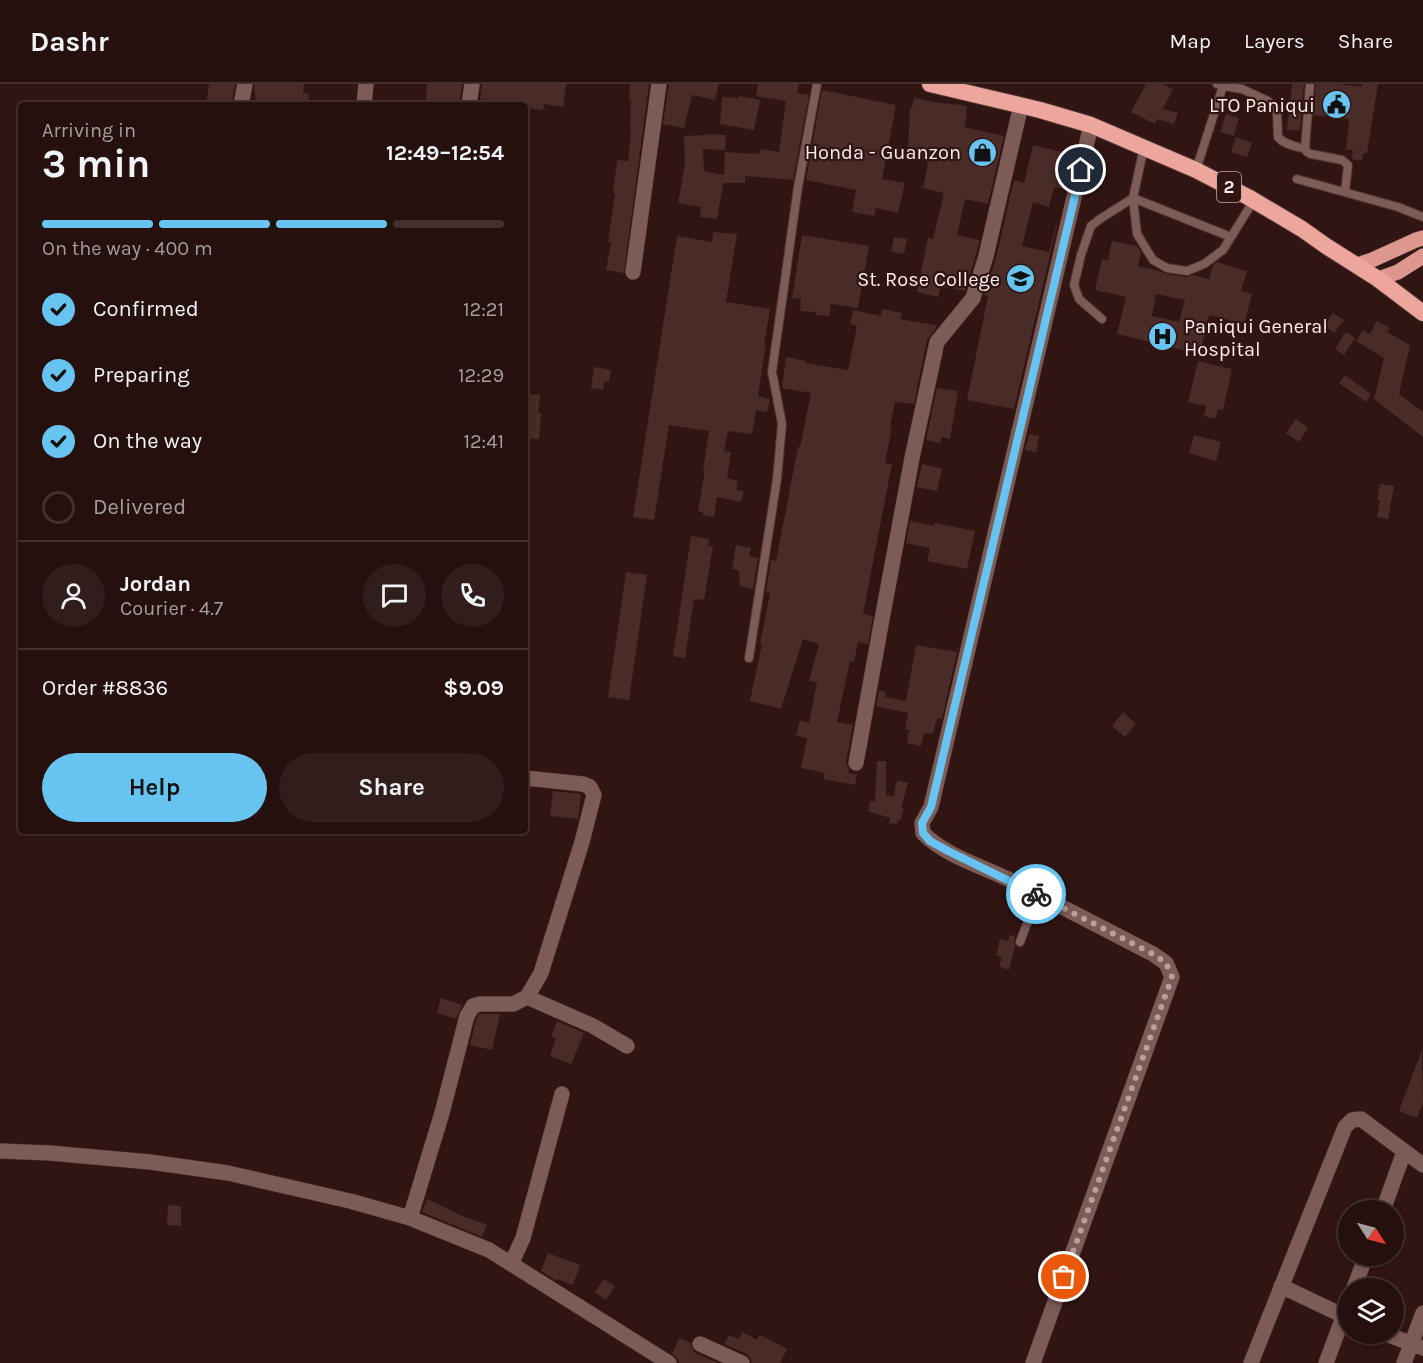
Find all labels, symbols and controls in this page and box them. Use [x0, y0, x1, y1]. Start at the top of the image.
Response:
text: Dashr [30, 25, 109, 58]
text: Map [1169, 29, 1211, 53]
text: Layers [1244, 29, 1305, 53]
text: Share [1338, 29, 1393, 53]
public building icon: LTO Paniqui [1320, 89, 1352, 121]
place label: LTO Paniqui [1209, 94, 1315, 117]
text: Arriving in [42, 119, 136, 142]
shop icon: Honda - Guanzon [966, 136, 998, 168]
text: 12:49–12:54 [386, 140, 504, 166]
text: 3 min [42, 141, 150, 187]
place label: Honda - Guanzon [805, 141, 961, 164]
pin [1055, 144, 1106, 195]
icon: home [1064, 153, 1097, 186]
road number: 2 [1217, 172, 1241, 202]
text: On the way · 400 m [42, 237, 213, 260]
school or university icon: St. Rose College [1005, 263, 1037, 295]
place label: St. Rose College [857, 268, 1000, 291]
icon: check [42, 293, 75, 326]
text: Confirmed [93, 296, 199, 322]
text: 12:21 [463, 298, 504, 321]
place label: Paniqui General Hospital [1184, 315, 1328, 361]
hospital icon: Paniqui General Hospital [1147, 321, 1179, 353]
icon: check [42, 359, 75, 392]
text: Preparing [93, 362, 190, 388]
text: 12:29 [458, 364, 504, 387]
icon: check [42, 425, 75, 458]
text: On the way [93, 428, 202, 454]
text: 12:41 [463, 430, 504, 453]
text: Delivered [93, 494, 186, 520]
button: person [42, 564, 105, 627]
button: chat [363, 564, 426, 627]
button: phone [441, 564, 504, 627]
text: Jordan [120, 571, 191, 597]
text: Courier · 4.7 [120, 597, 223, 620]
text: Order #8836 [42, 675, 168, 701]
text: $9.09 [443, 675, 504, 701]
button: Help [42, 753, 267, 822]
button: Share [279, 753, 504, 822]
courier [1006, 864, 1066, 924]
icon: bike [1020, 878, 1053, 911]
north arrow [1338, 1200, 1404, 1266]
map controls [1338, 1200, 1404, 1344]
pin [1038, 1251, 1089, 1302]
icon: bag [1047, 1260, 1080, 1293]
button: layers [1338, 1278, 1404, 1344]

